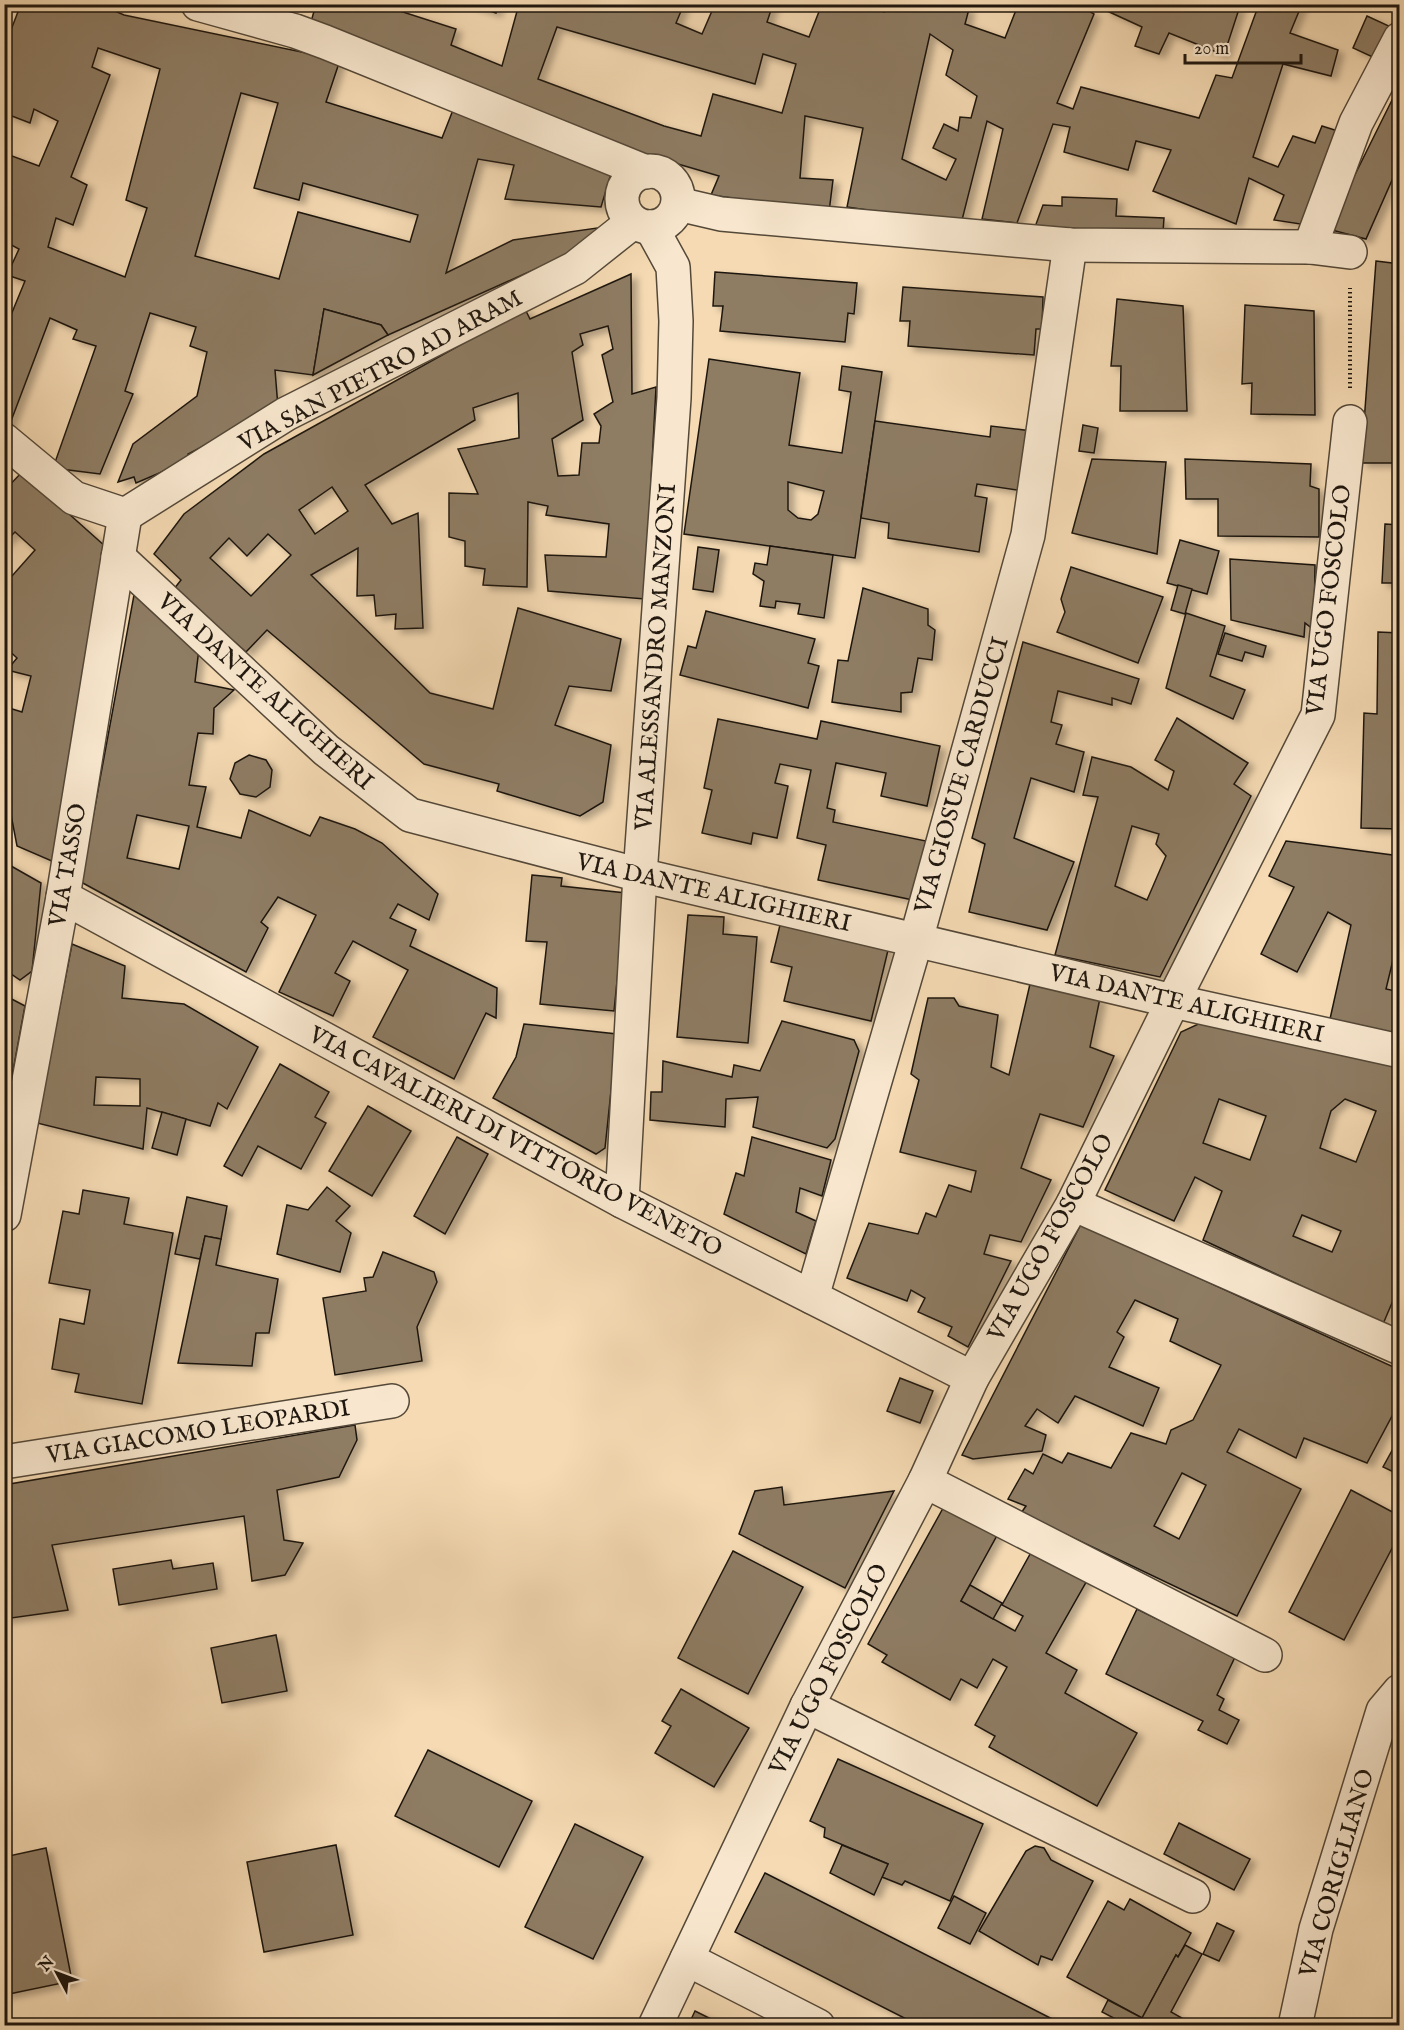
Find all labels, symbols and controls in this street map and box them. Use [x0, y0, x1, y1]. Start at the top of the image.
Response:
scale bar [1185, 27, 1300, 65]
text: 20 m [1194, 38, 1229, 61]
street label: VIA SAN PIETRO AD ARAM [233, 283, 528, 460]
street label: VIA ALESSANDRO MANZONI [629, 483, 684, 833]
street label: VIA UGO FOSCOLO [1300, 483, 1359, 719]
street label: VIA DANTE ALIGHIERI [150, 586, 380, 798]
street label: VIA GIOSUE CARDUCCI [908, 634, 1017, 918]
street label: VIA TASSO [42, 801, 95, 931]
street label: VIA DANTE ALIGHIERI [572, 847, 854, 940]
street label: VIA DANTE ALIGHIERI [1045, 958, 1327, 1051]
street label: VIA CAVALIERI DI VITTORIO VENETO [302, 1019, 727, 1265]
street label: VIA UGO FOSCOLO [981, 1128, 1121, 1348]
street label: VIA GIACOMO LEOPARDI [43, 1393, 352, 1472]
street label: VIA UGO FOSCOLO [762, 1559, 896, 1781]
street label: VIA CORIGLIANO [1293, 1766, 1382, 1982]
north arrow [27, 1943, 87, 2003]
text: N [34, 1953, 59, 1977]

